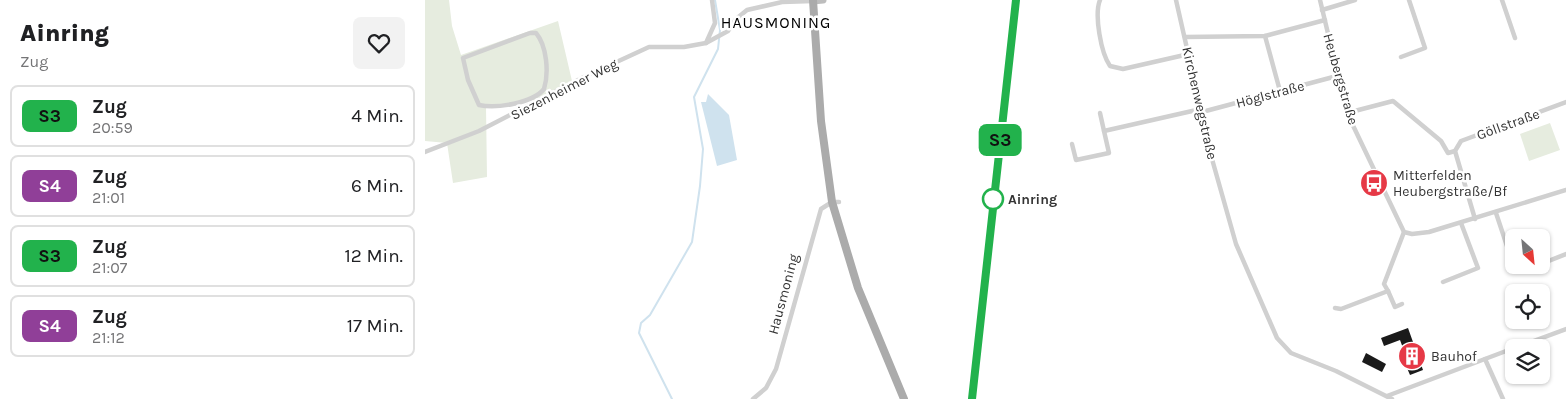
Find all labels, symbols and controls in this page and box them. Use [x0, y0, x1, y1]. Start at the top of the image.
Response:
district label: HAUSMONING [721, 13, 831, 32]
button: heart [353, 17, 405, 69]
text: Ainring [20, 19, 109, 47]
street label: Heubergstraße [1319, 31, 1362, 127]
street label: Kirchenwegstraße [1178, 45, 1221, 161]
text: Zug [20, 52, 48, 71]
street label: Siezenheimer Weg [508, 55, 621, 124]
street label: Höglstraße [1234, 77, 1306, 112]
text: Zug [92, 96, 127, 118]
text: S3 [38, 105, 61, 127]
text: 4 Min. [351, 105, 403, 127]
street label: Göllstraße [1474, 105, 1542, 144]
text: 20:59 [92, 118, 133, 137]
line badge: S3 [977, 124, 1023, 156]
text: S3 [989, 129, 1011, 151]
text: Zug [92, 166, 127, 188]
place label: Mitterfelden Heubergstraße/Bf [1393, 167, 1507, 200]
bus stop icon: Mitterfelden Heubergstraße/Bf [1359, 168, 1389, 198]
text: S4 [38, 175, 61, 197]
text: 6 Min. [351, 175, 403, 197]
text: 21:01 [92, 188, 125, 207]
marker: Ainring [982, 188, 1004, 210]
place label: Ainring [1008, 191, 1057, 208]
north arrow [1505, 229, 1550, 274]
map controls [1505, 229, 1550, 384]
text: Zug [92, 236, 127, 258]
text: S3 [38, 245, 61, 267]
text: 12 Min. [345, 245, 403, 267]
street label: Hausmoning [765, 252, 802, 336]
text: 21:07 [92, 258, 127, 277]
button: locate [1505, 284, 1550, 329]
text: Zug [92, 306, 127, 328]
text: S4 [38, 315, 61, 337]
text: 17 Min. [347, 315, 403, 337]
text: 21:12 [92, 328, 125, 347]
button: layers [1505, 339, 1550, 384]
building icon: Bauhof [1397, 341, 1427, 371]
place label: Bauhof [1431, 348, 1477, 365]

